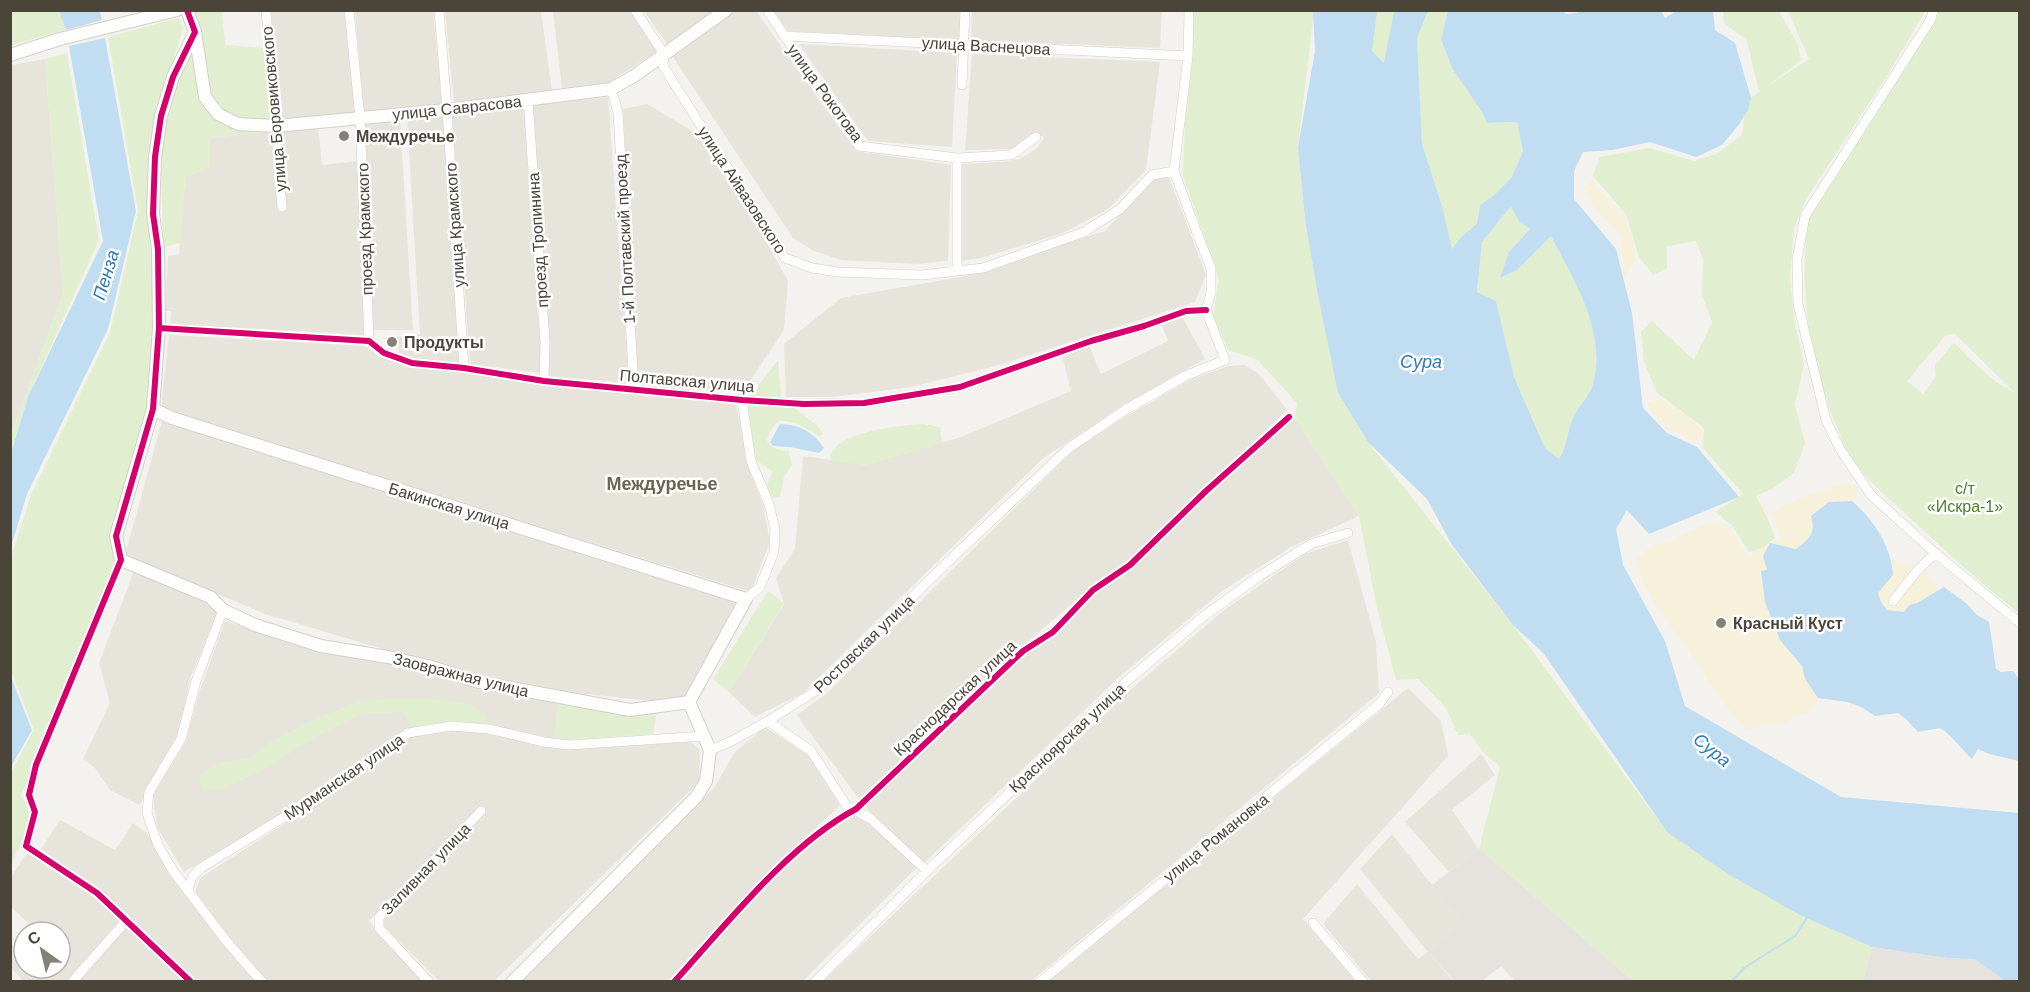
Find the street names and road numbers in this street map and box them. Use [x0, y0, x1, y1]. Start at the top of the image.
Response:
street label: улица Боровиковского [258, 26, 290, 192]
street label: улица Васнецова [921, 34, 1051, 58]
street label: улица Рокотова [784, 41, 866, 145]
street label: улица Саврасова [392, 93, 522, 123]
street label: улица Айвазовского [695, 123, 789, 257]
street label: 1-й Полтавский проезд [612, 153, 638, 324]
street label: проезд Крамского [354, 162, 376, 295]
street label: улица Крамского [442, 162, 468, 288]
street label: проезд Тропинина [525, 172, 551, 308]
street label: Полтавская улица [619, 367, 755, 395]
street label: Бакинская улица [386, 480, 512, 533]
street label: Ростовская улица [810, 592, 918, 696]
street label: Краснодарская улица [890, 637, 1020, 759]
street label: Заовражная улица [391, 650, 531, 700]
street label: Красноярская улица [1006, 680, 1128, 796]
street label: Мурманская улица [281, 731, 407, 823]
street label: улица Романовка [1160, 791, 1272, 885]
street label: Заливная улица [378, 820, 474, 918]

